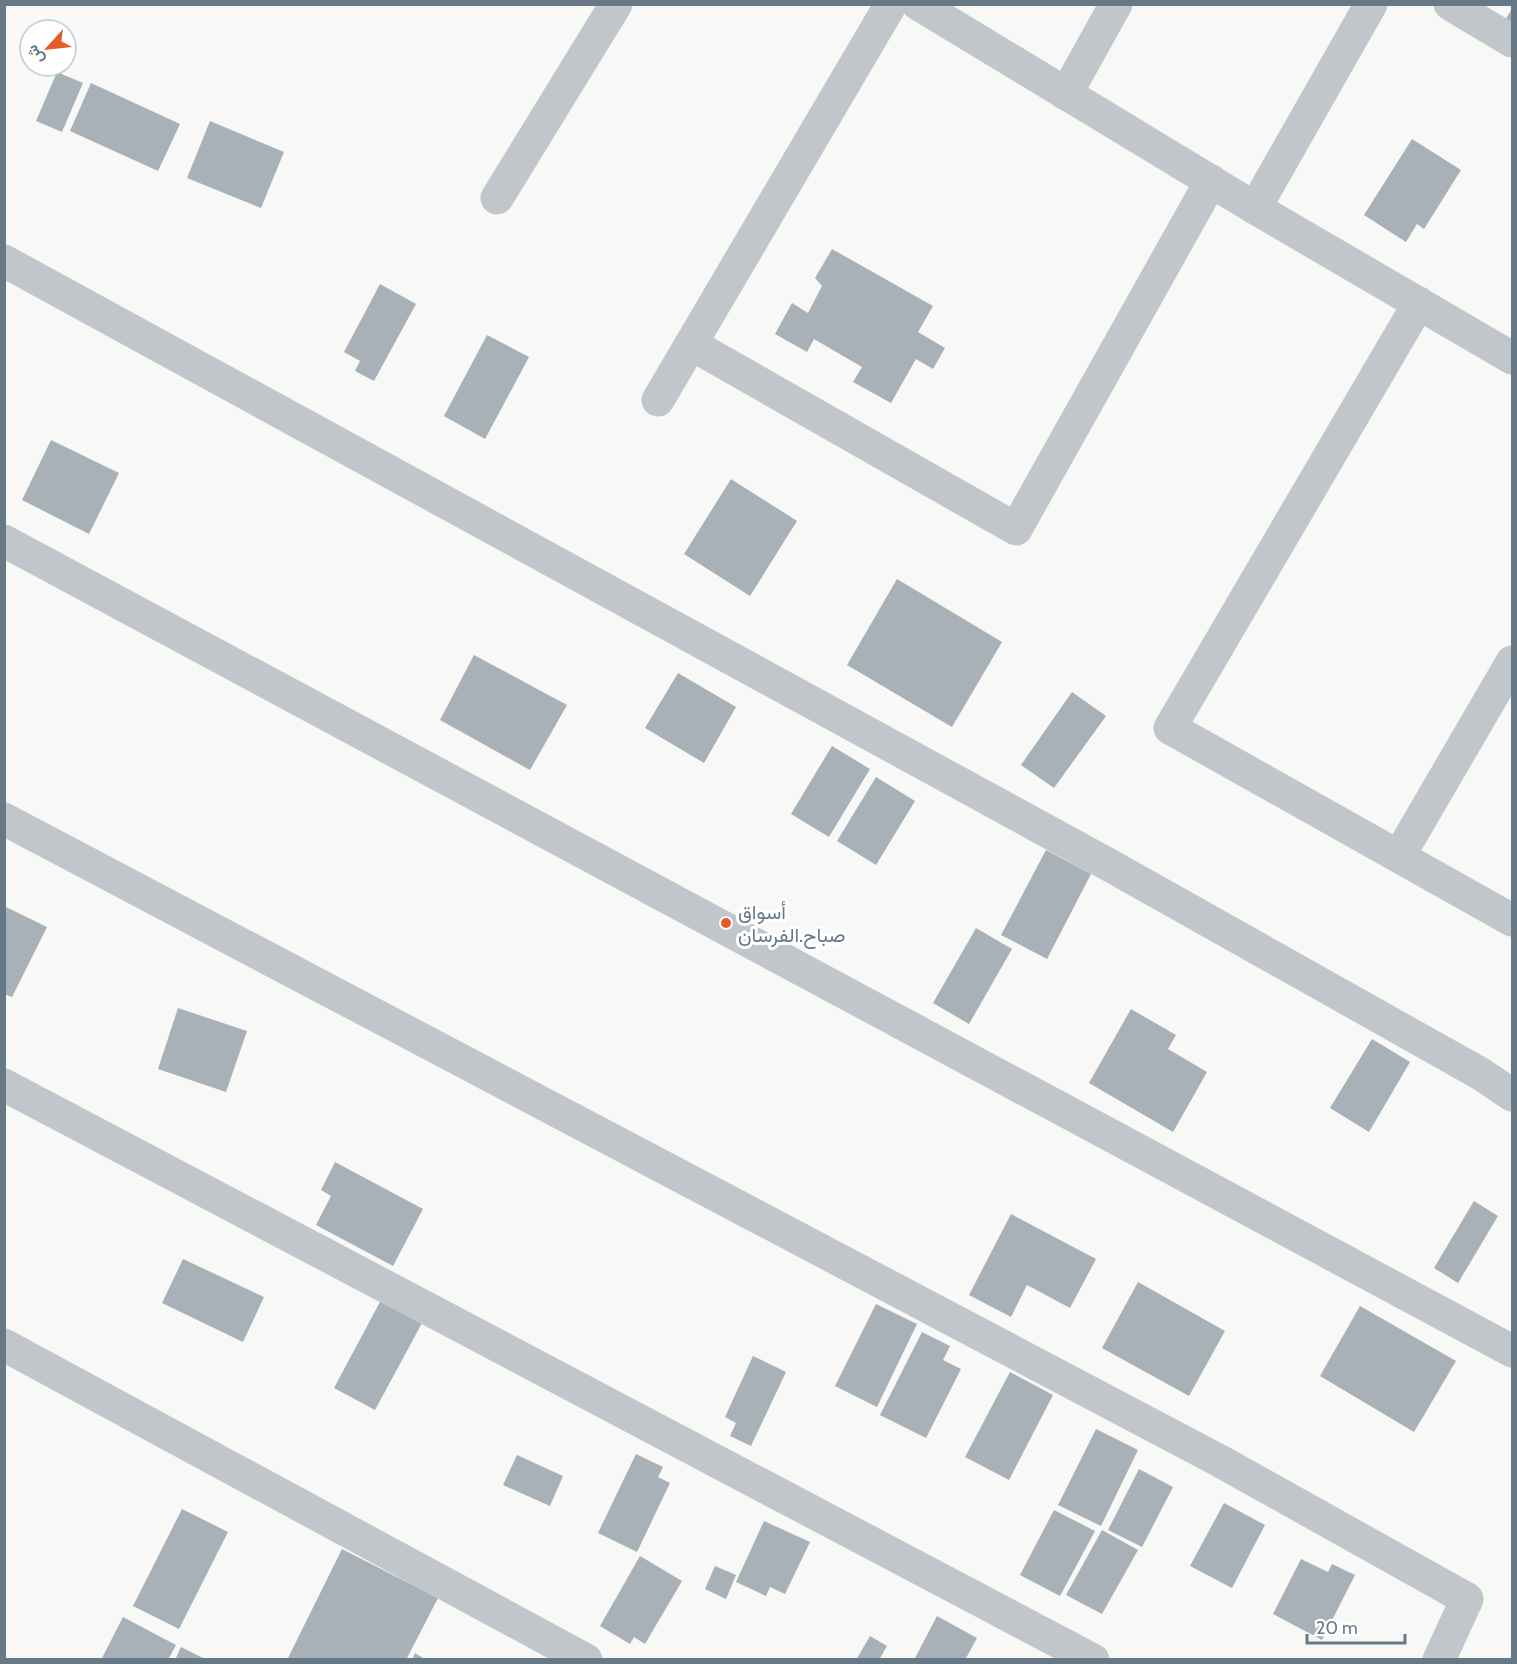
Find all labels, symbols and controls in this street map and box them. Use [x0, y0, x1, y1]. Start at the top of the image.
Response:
north arrow [18, 18, 78, 78]
text: ش [22, 42, 48, 67]
place label: أسواق صباح.الفرسان [738, 900, 846, 949]
marker: أسواق صباح.الفرسان [719, 916, 733, 930]
scale bar [1307, 1607, 1404, 1645]
text: 20 m [1316, 1617, 1358, 1639]

